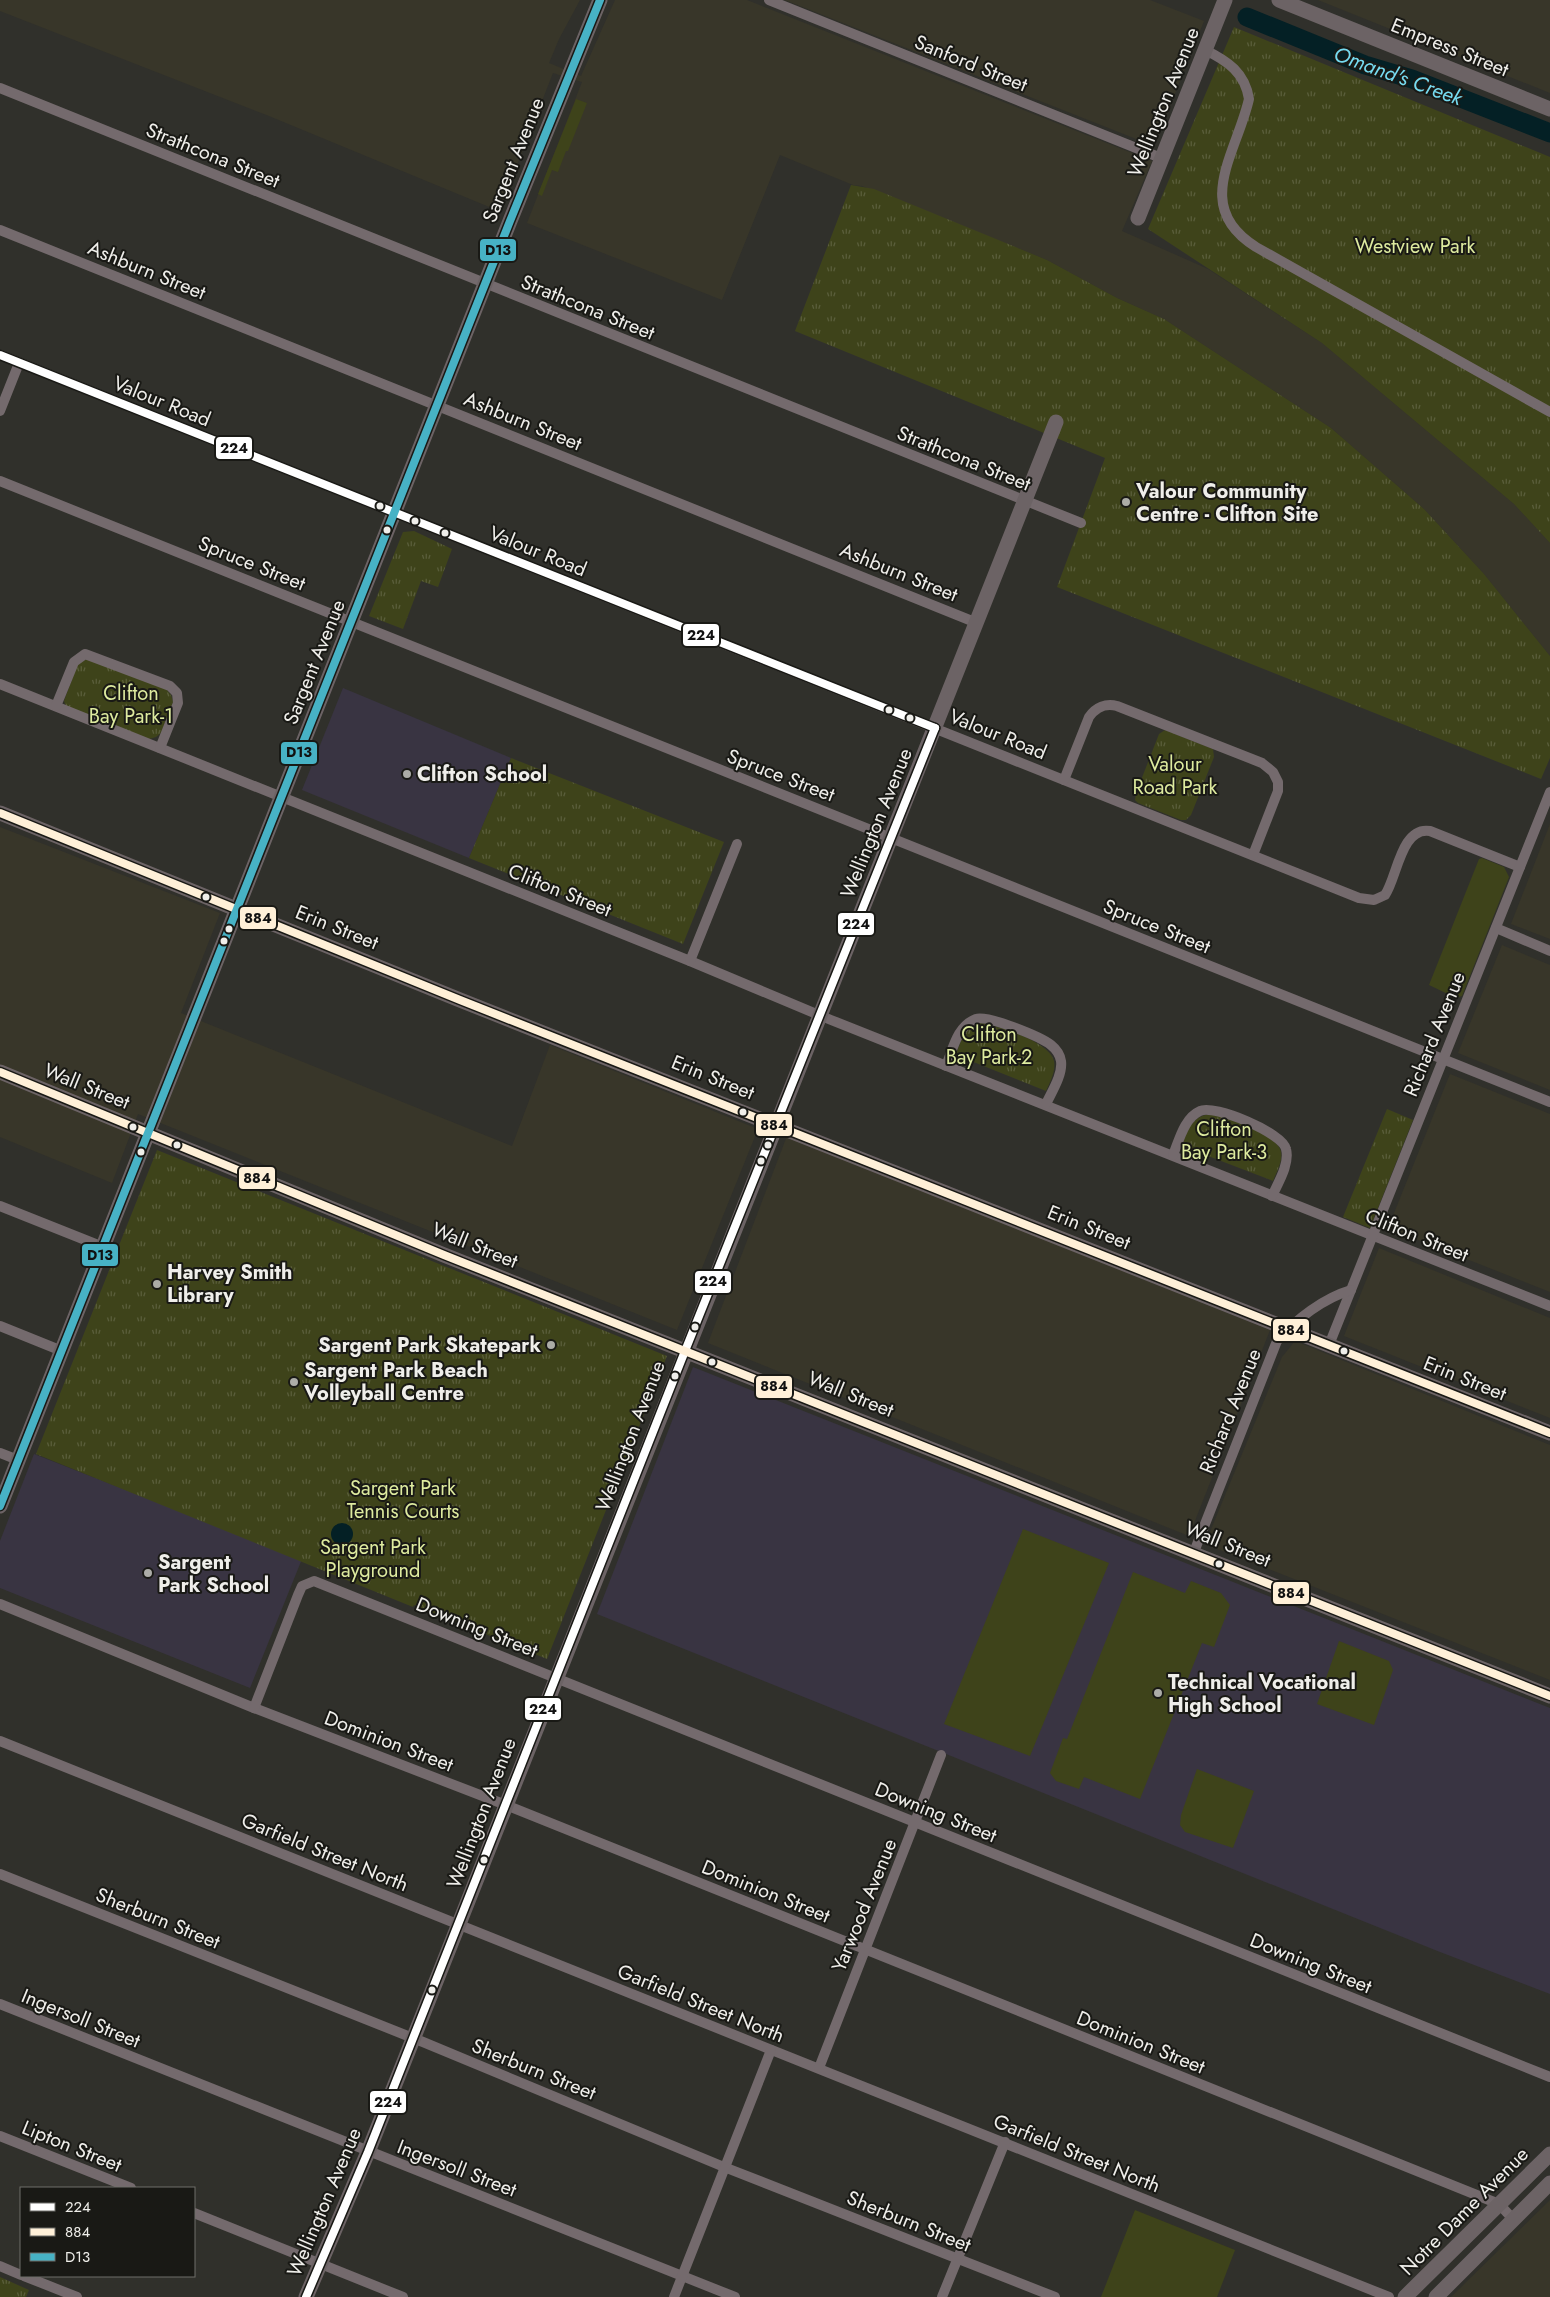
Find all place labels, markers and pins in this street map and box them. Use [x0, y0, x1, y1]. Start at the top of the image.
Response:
place label: Valour Community Centre - Clifton Site [1135, 477, 1318, 529]
marker: Valour Community Centre - Clifton Site [1120, 496, 1132, 508]
unlabelled marker [375, 501, 385, 511]
unlabelled marker [410, 516, 420, 526]
unlabelled marker [382, 525, 392, 535]
unlabelled marker [440, 528, 450, 538]
unlabelled marker [884, 705, 894, 715]
unlabelled marker [905, 713, 915, 723]
place label: Clifton School [417, 760, 547, 789]
marker: Clifton School [401, 768, 413, 780]
unlabelled marker [201, 892, 211, 902]
unlabelled marker [224, 924, 234, 934]
unlabelled marker [219, 936, 229, 946]
unlabelled marker [738, 1107, 748, 1117]
unlabelled marker [128, 1122, 138, 1132]
unlabelled marker [172, 1140, 182, 1150]
unlabelled marker [763, 1140, 773, 1150]
unlabelled marker [136, 1147, 146, 1157]
unlabelled marker [756, 1156, 766, 1166]
place label: Harvey Smith Library [167, 1258, 292, 1310]
marker: Harvey Smith Library [151, 1278, 163, 1290]
unlabelled marker [690, 1322, 700, 1332]
place label: Sargent Park Skatepark [318, 1331, 541, 1360]
marker: Sargent Park Skatepark [545, 1339, 557, 1351]
unlabelled marker [1339, 1346, 1349, 1356]
place label: Sargent Park Beach Volleyball Centre [303, 1356, 488, 1408]
unlabelled marker [707, 1357, 717, 1367]
unlabelled marker [670, 1371, 680, 1381]
marker: Sargent Park Beach Volleyball Centre [288, 1376, 300, 1388]
place label: Sargent Park School [158, 1548, 269, 1600]
unlabelled marker [1214, 1559, 1224, 1569]
marker: Sargent Park School [142, 1567, 154, 1579]
place label: Technical Vocational High School [1168, 1668, 1356, 1720]
marker: Technical Vocational High School [1152, 1687, 1164, 1699]
unlabelled marker [479, 1855, 489, 1865]
unlabelled marker [427, 1985, 437, 1995]

